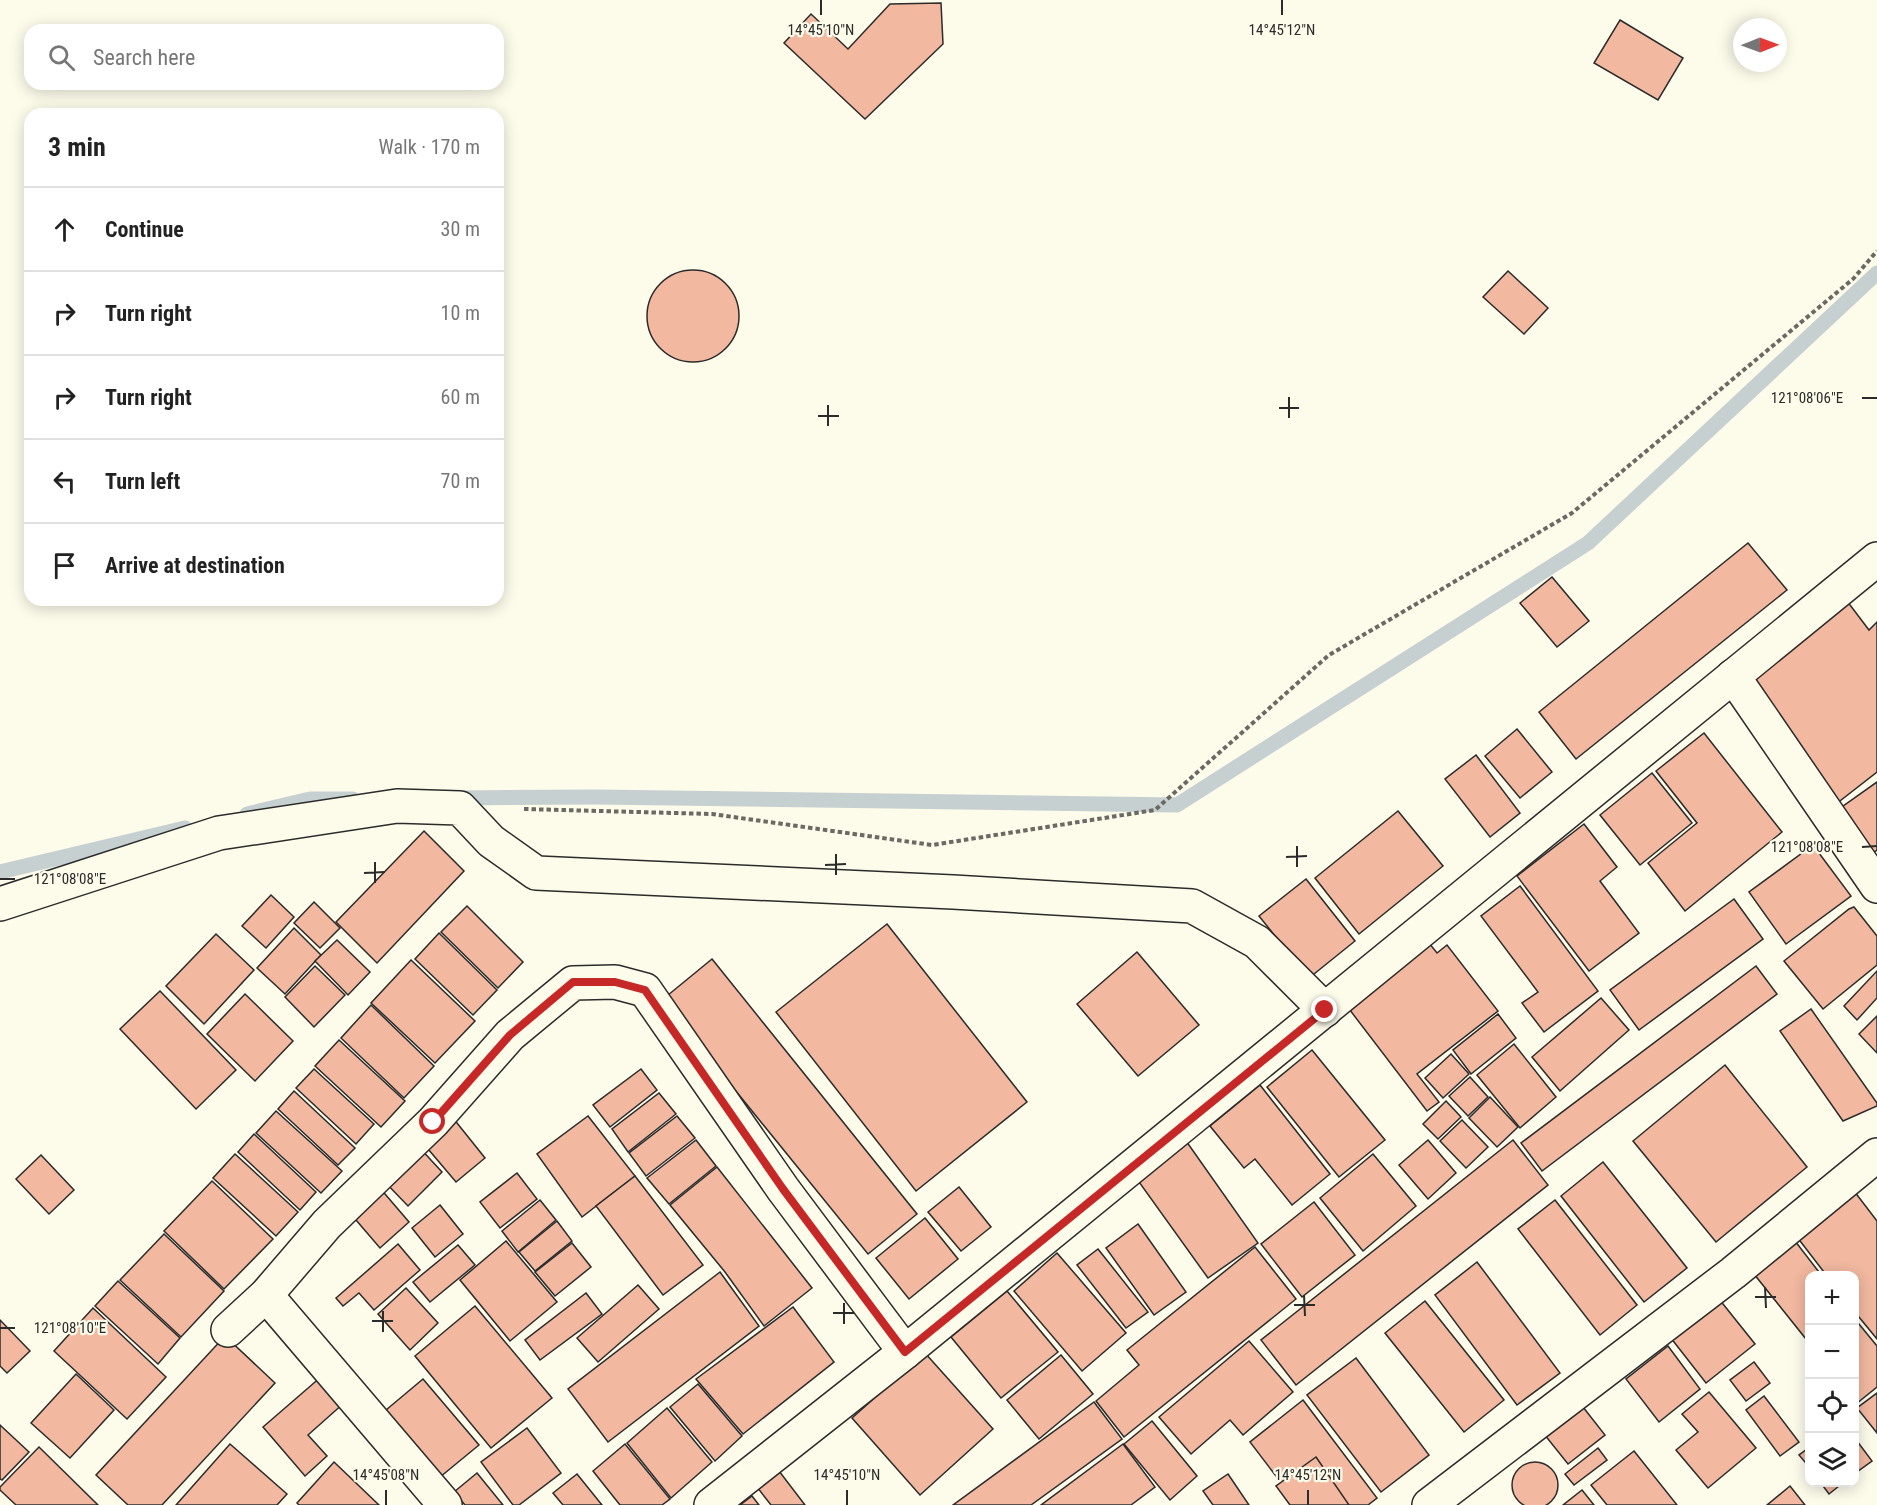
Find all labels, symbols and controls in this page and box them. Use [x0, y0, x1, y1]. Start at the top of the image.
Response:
north arrow [1733, 18, 1787, 72]
text: 14°45'10"N [788, 21, 854, 39]
text: 14°45'12"N [1249, 21, 1315, 39]
search box [24, 24, 504, 90]
icon: search [45, 41, 78, 74]
text: Search here [93, 45, 195, 70]
text: 3 min [48, 132, 106, 162]
text: Walk · 170 m [379, 135, 480, 159]
icon: ahead [48, 213, 81, 246]
text: Continue [105, 217, 184, 242]
text: 30 m [441, 217, 480, 241]
icon: right [48, 297, 81, 330]
text: Turn right [105, 301, 192, 326]
text: 10 m [441, 301, 480, 325]
icon: right [48, 381, 81, 414]
text: Turn right [105, 385, 192, 410]
text: 60 m [441, 385, 480, 409]
text: 121°08'06"E [1771, 389, 1843, 407]
icon: left [48, 465, 81, 498]
text: Turn left [105, 469, 180, 494]
text: 70 m [441, 469, 480, 493]
icon: arrive [48, 549, 81, 582]
text: Arrive at destination [105, 553, 285, 578]
text: 121°08'08"E [1771, 838, 1843, 856]
text: 121°08'08"E [34, 870, 106, 888]
route end [1311, 996, 1337, 1022]
route start [419, 1108, 445, 1134]
map controls [1805, 1271, 1859, 1487]
button: + [1805, 1271, 1859, 1325]
text: 121°08'10"E [34, 1319, 106, 1337]
button: − [1805, 1325, 1859, 1379]
button: locate [1805, 1379, 1859, 1433]
button: layers [1805, 1433, 1859, 1487]
text: 14°45'08"N [353, 1466, 419, 1484]
text: 14°45'10"N [814, 1466, 880, 1484]
text: 14°45'12"N [1275, 1466, 1341, 1484]

